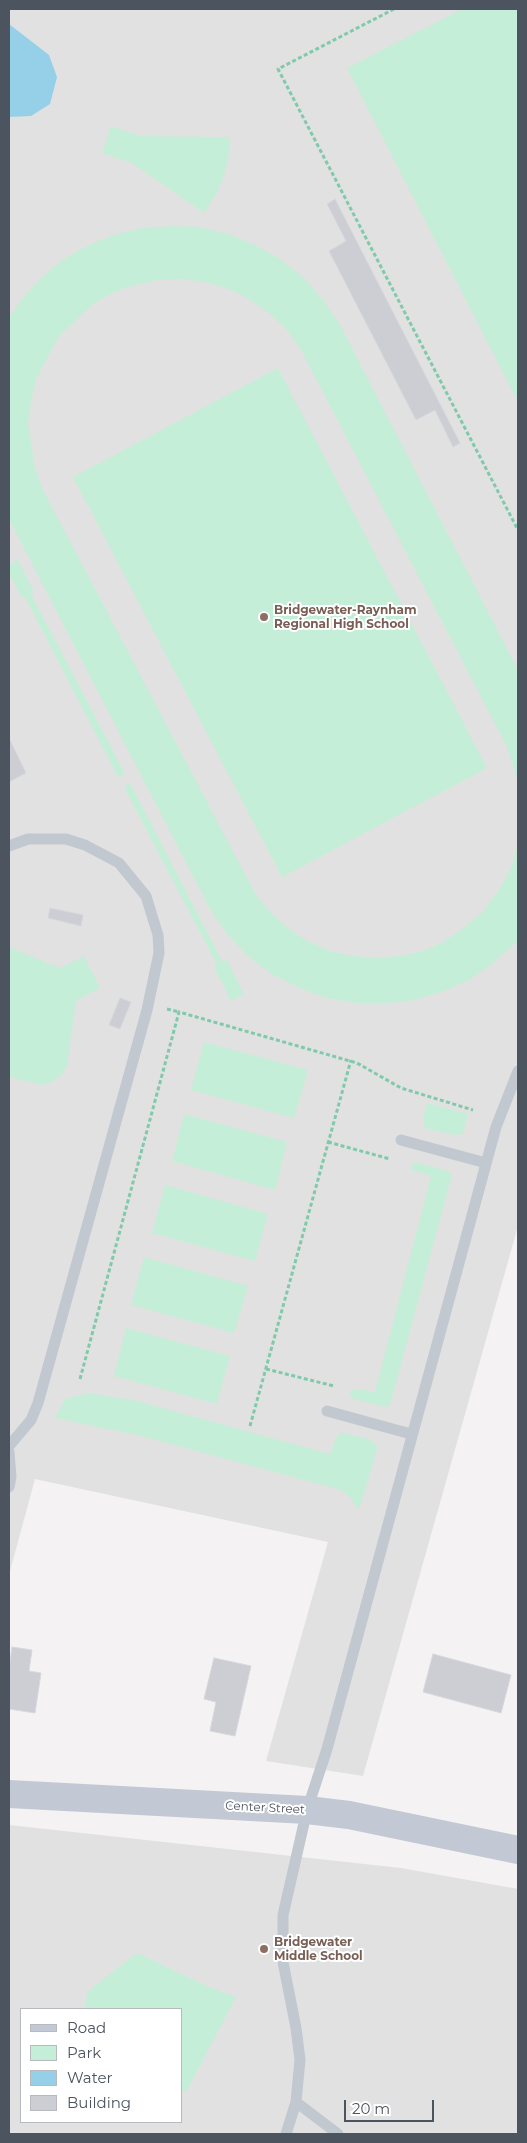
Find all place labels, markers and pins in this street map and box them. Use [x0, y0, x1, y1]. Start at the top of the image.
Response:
place label: Bridgewater-Raynham Regional High School [274, 603, 417, 631]
marker: Bridgewater-Raynham Regional High School [258, 611, 270, 623]
place label: Bridgewater Middle School [274, 1935, 363, 1963]
marker: Bridgewater Middle School [258, 1943, 270, 1955]

